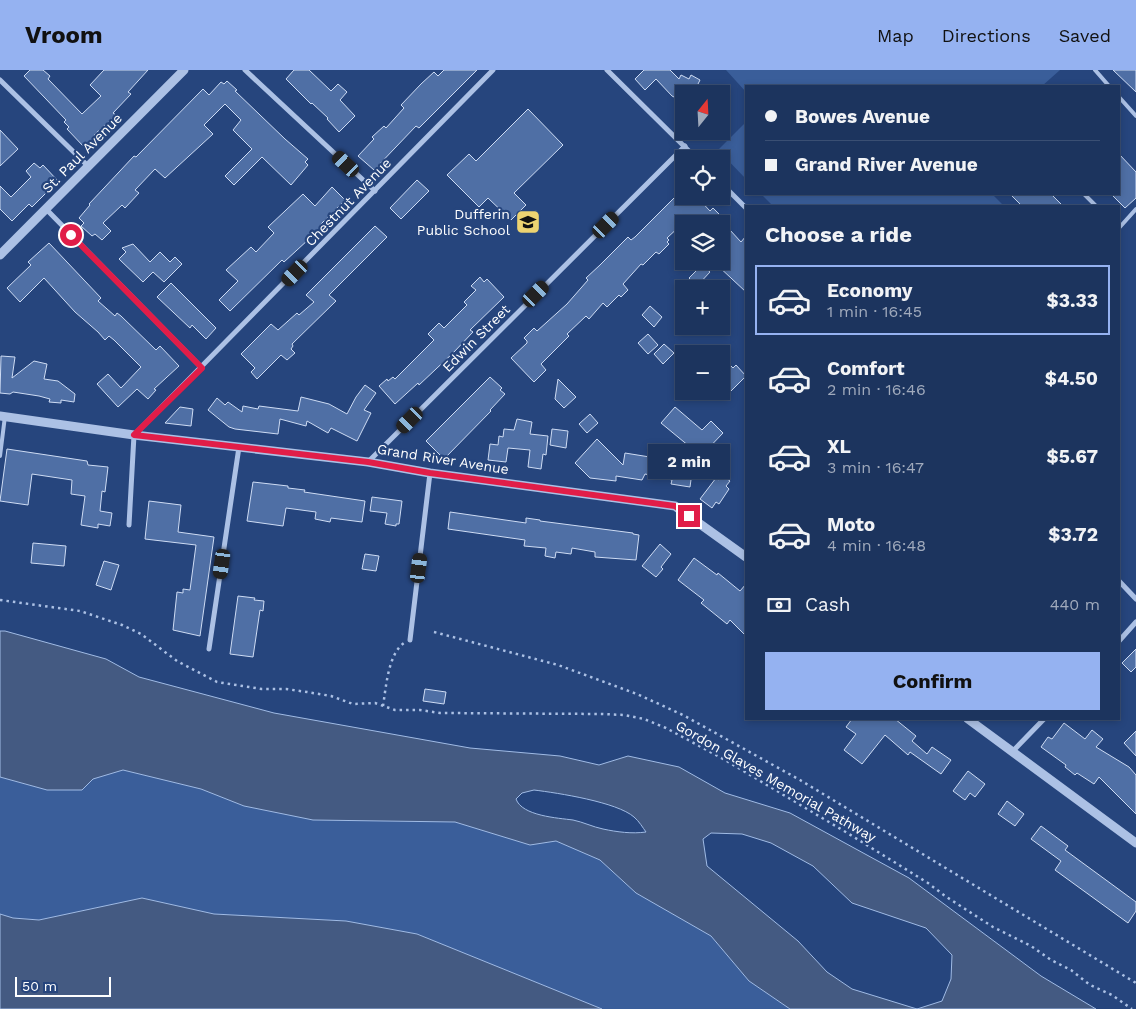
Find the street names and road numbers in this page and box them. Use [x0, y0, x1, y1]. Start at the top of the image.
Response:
street label: St. Paul Avenue [39, 110, 125, 196]
street label: Chestnut Avenue [302, 155, 394, 249]
street label: Edwin Street [439, 301, 513, 375]
street label: Grand River Avenue [376, 441, 510, 477]
street label: Gordon Glaves Memorial Pathway [673, 717, 880, 846]

